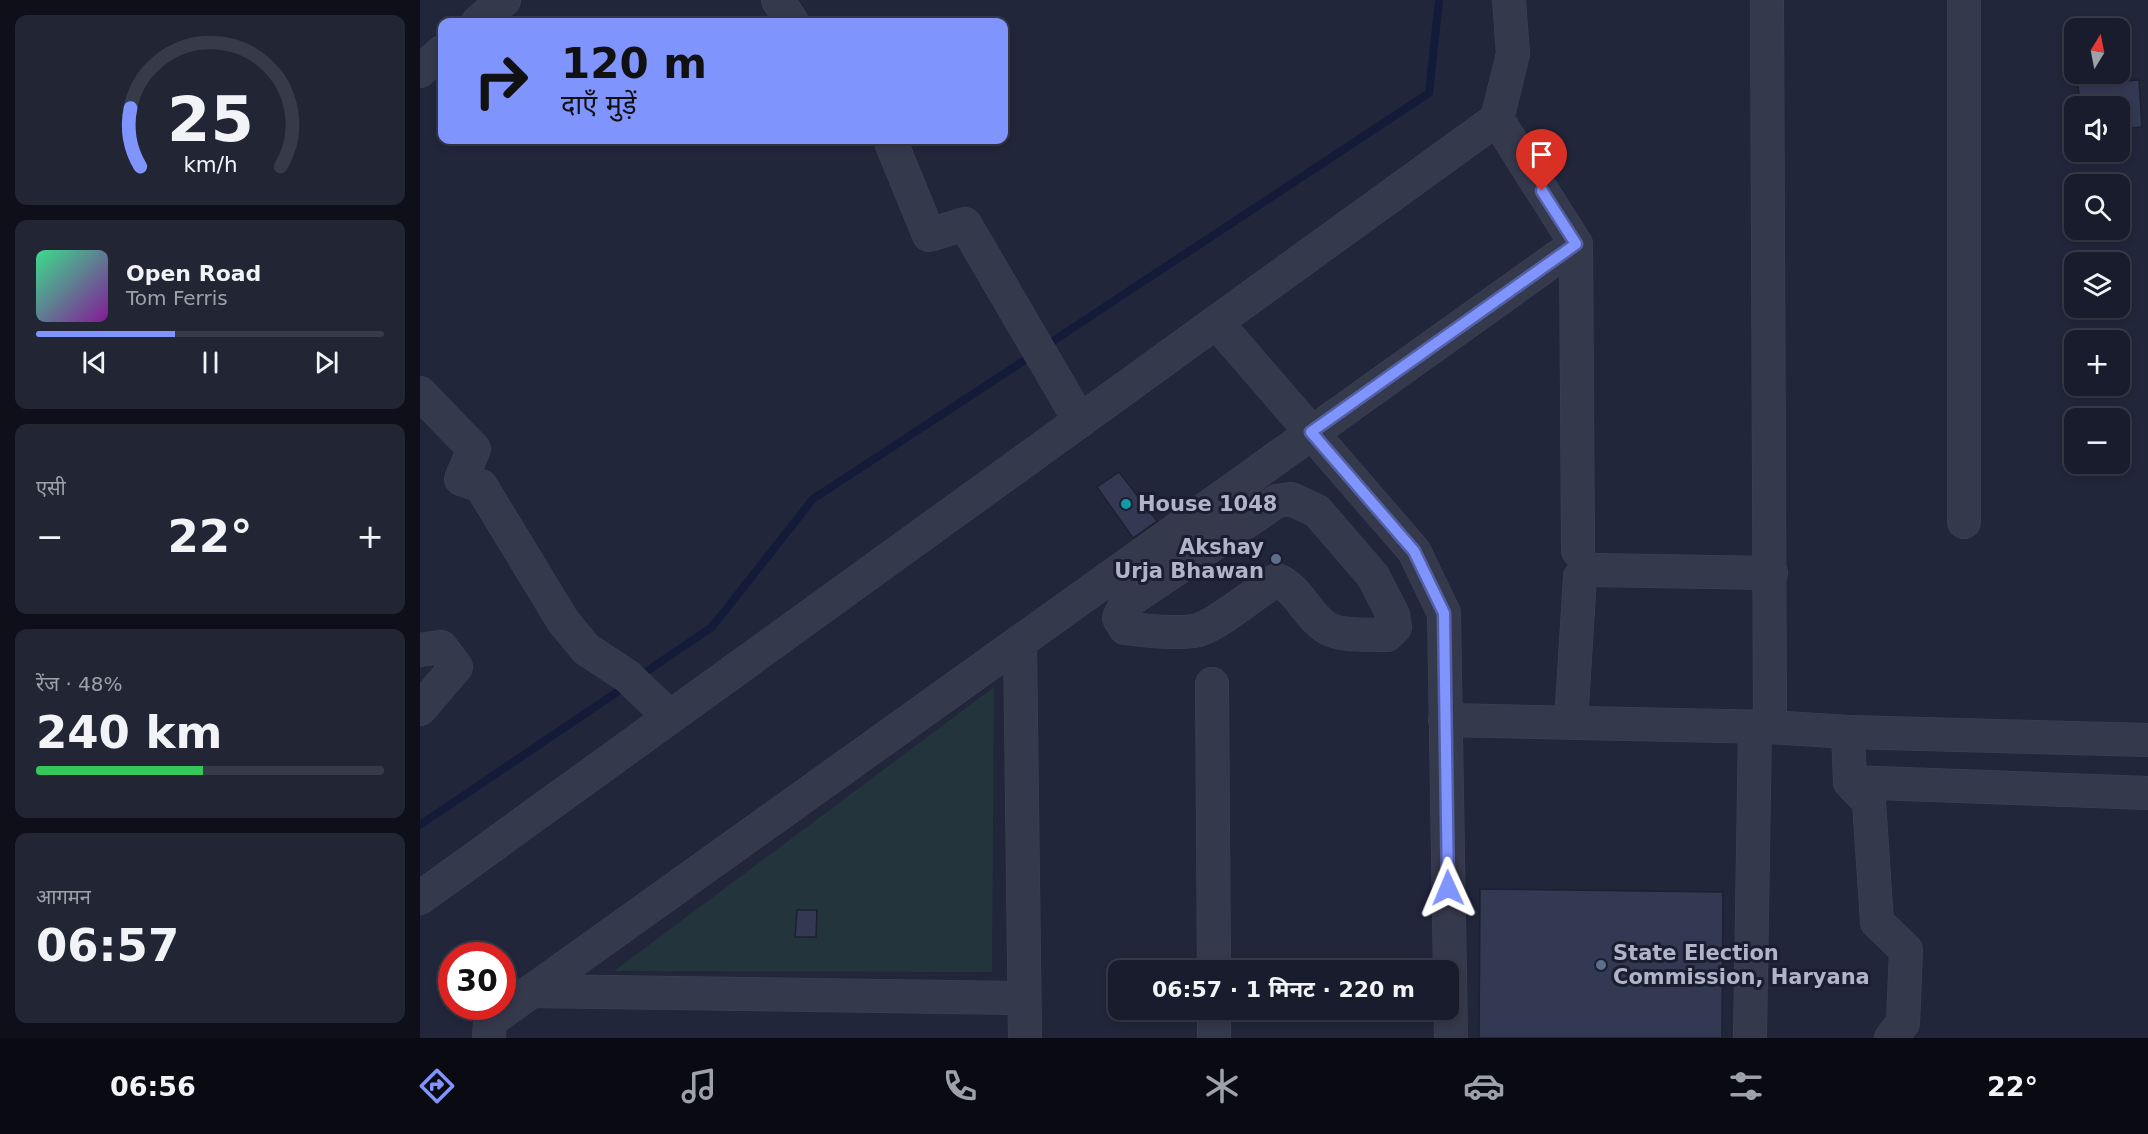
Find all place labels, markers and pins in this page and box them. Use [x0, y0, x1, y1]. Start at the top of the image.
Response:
pin [1516, 129, 1567, 191]
place label: House 1048 [1138, 492, 1277, 516]
marker: House 1048 [1119, 497, 1133, 511]
place label: Akshay Urja Bhawan [1114, 535, 1264, 583]
marker: Akshay Urja Bhawan [1269, 552, 1283, 566]
place label: State Election Commission, Haryana [1613, 941, 1870, 989]
marker: State Election Commission, Haryana [1594, 958, 1608, 972]

